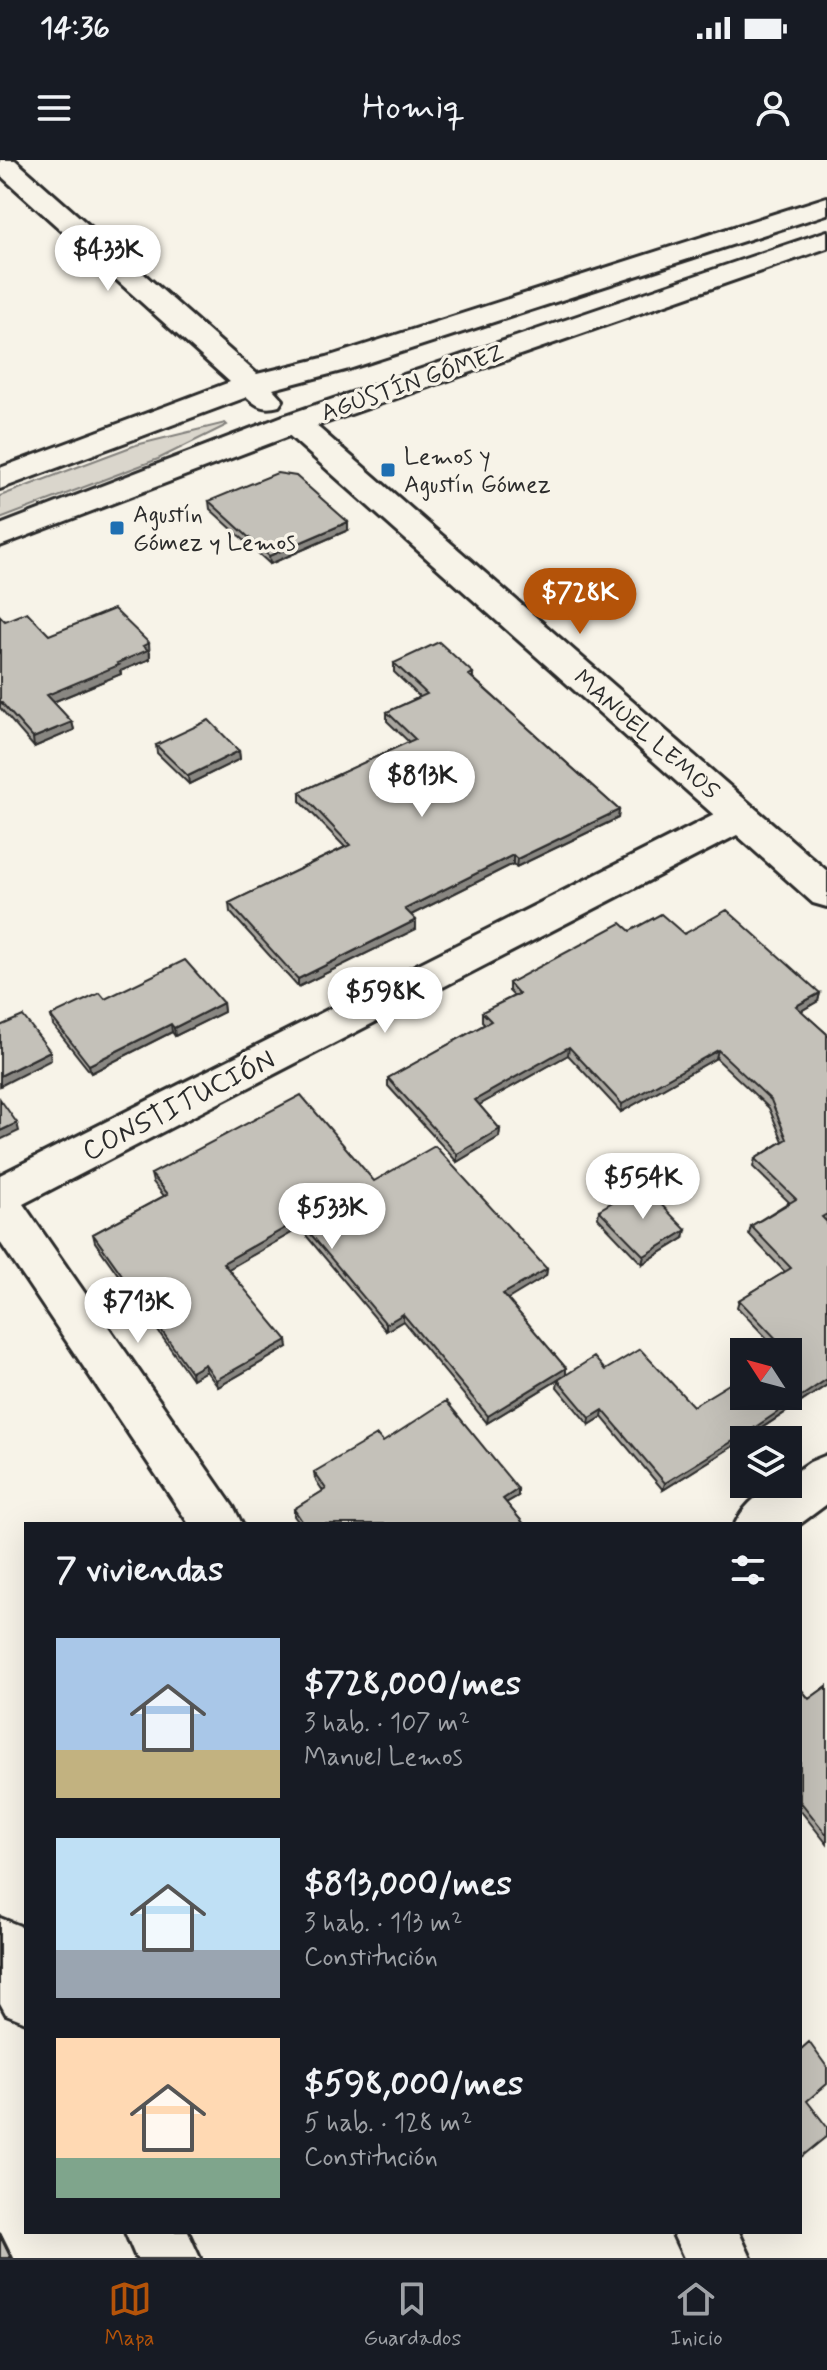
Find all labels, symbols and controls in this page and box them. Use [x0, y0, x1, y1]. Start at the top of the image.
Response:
text: 14:36 [40, 9, 110, 48]
text: Homiq [362, 85, 465, 132]
icon: menu [32, 86, 76, 130]
icon: person [751, 86, 795, 130]
pin: $433K [52, 225, 164, 293]
text: $433K [73, 234, 143, 268]
street label: AGUSTÍN GÓMEZ [317, 337, 508, 429]
place label: Lemos y Agustín Gómez [404, 442, 551, 501]
marker: Lemos y Agustín Gómez [379, 461, 397, 479]
place label: Agustín Gómez y Lemos [133, 500, 296, 559]
marker: Agustín Gómez y Lemos [108, 519, 126, 537]
pin: $728K [524, 568, 636, 636]
text: $728K [541, 577, 619, 611]
street label: MANUEL LEMOS [567, 663, 725, 807]
pin: $813K [366, 751, 478, 819]
text: $813K [387, 760, 457, 794]
pin: $598K [329, 967, 441, 1035]
text: $598K [346, 976, 424, 1010]
street label: CONSTITUCIÓN [77, 1042, 282, 1171]
pin: $554K [587, 1153, 699, 1221]
text: $554K [604, 1162, 682, 1196]
pin: $533K [276, 1183, 388, 1251]
text: $533K [297, 1192, 367, 1226]
pin: $713K [82, 1277, 194, 1345]
text: $713K [102, 1286, 174, 1320]
north arrow [730, 1338, 802, 1410]
map controls [730, 1338, 802, 1498]
button: layers [730, 1426, 802, 1498]
text: 7 viviendas [56, 1548, 224, 1593]
icon: filters [726, 1548, 770, 1592]
text: $728,000/mes [304, 1662, 521, 1707]
icon: home [120, 1670, 216, 1766]
text: 3 hab. · 107 m² [304, 1707, 470, 1741]
text: Manuel Lemos [304, 1741, 463, 1775]
text: $813,000/mes [304, 1862, 512, 1907]
icon: home [120, 1870, 216, 1966]
text: 3 hab. · 113 m² [304, 1907, 462, 1941]
text: Constitución [304, 1941, 438, 1975]
text: $598,000/mes [304, 2062, 523, 2107]
icon: home [120, 2070, 216, 2166]
text: 5 hab. · 128 m² [304, 2107, 472, 2141]
text: Constitución [304, 2141, 438, 2175]
tab: Mapa [104, 2277, 155, 2353]
tab: Guardados [363, 2277, 461, 2353]
tab: Inicio [670, 2277, 723, 2353]

